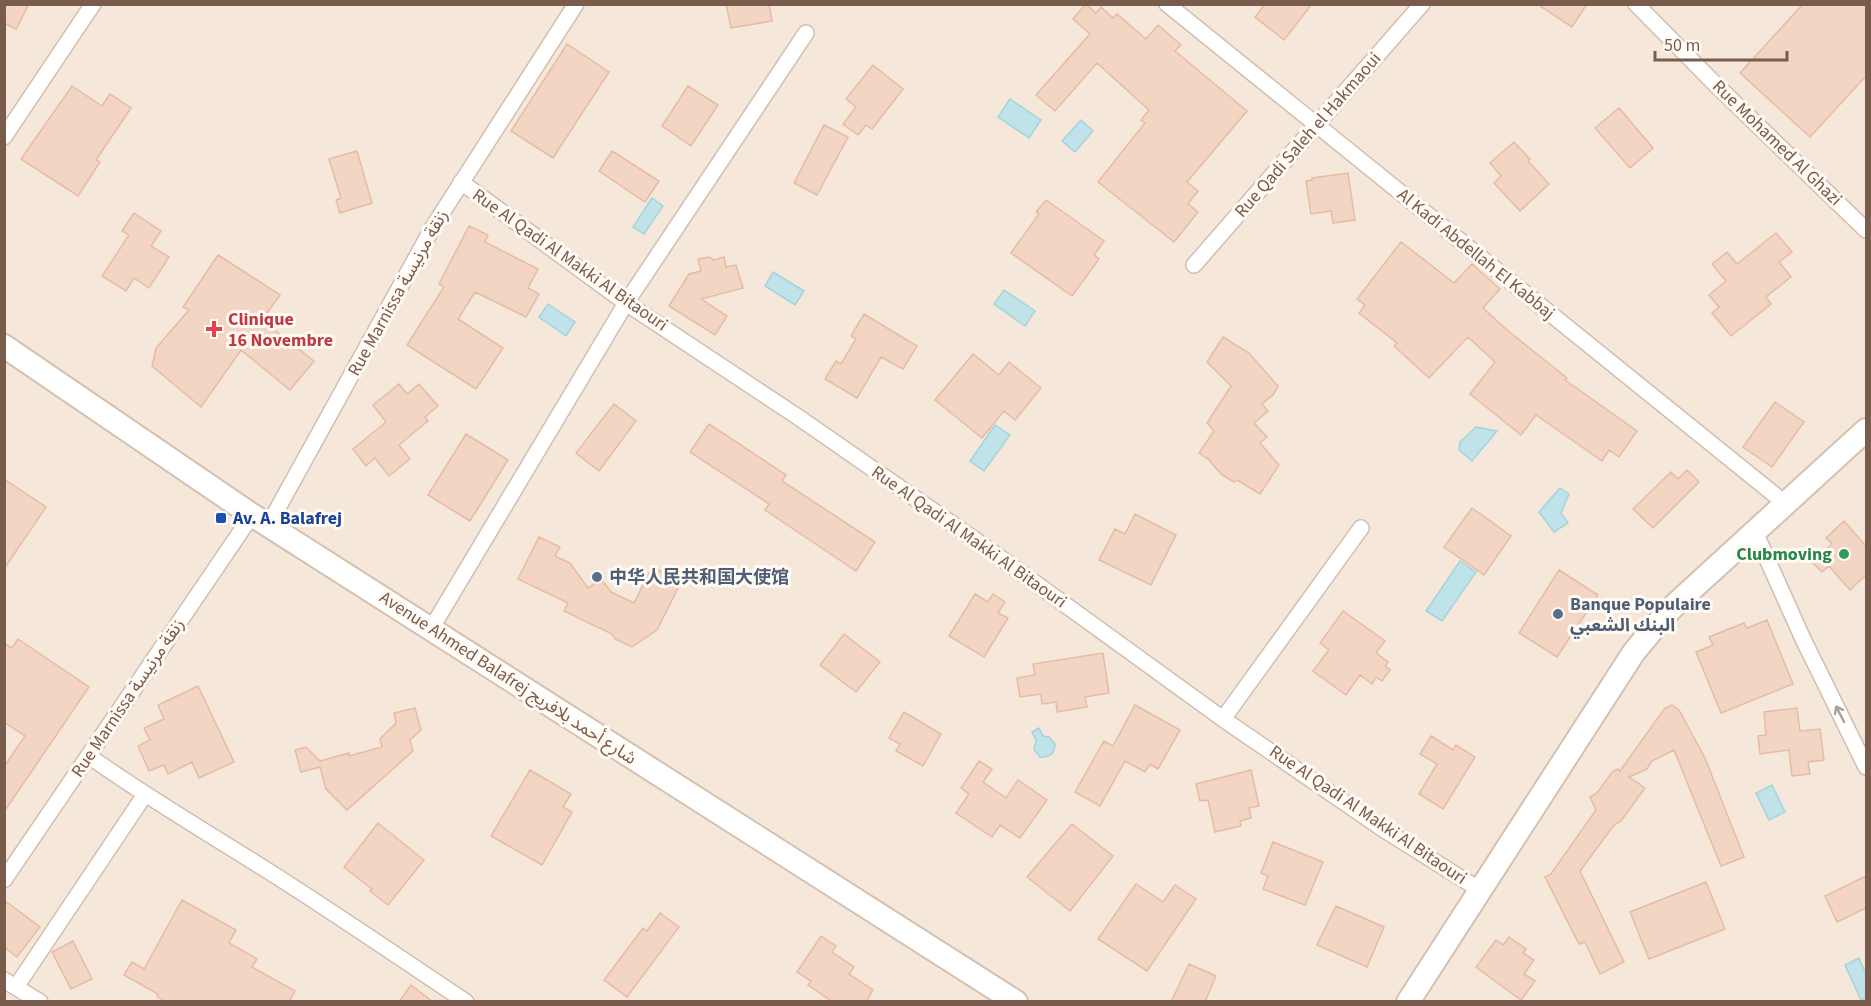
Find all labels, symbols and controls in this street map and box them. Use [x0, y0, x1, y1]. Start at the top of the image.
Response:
scale bar [1655, 24, 1787, 62]
text: 50 m [1664, 33, 1700, 58]
street label: Rue Qadi Saleh el Hakmaoui [1229, 47, 1387, 223]
street label: Rue Mohamed Al Ghazi [1707, 74, 1847, 212]
street label: Rue Al Qadi Al Makki Al Bitaouri [467, 183, 673, 337]
street label: Al Kadi Abdellah El Kabbaj [1392, 183, 1560, 325]
street label: Rue Marnissa زنقة مرنيسة [342, 205, 454, 381]
place label: Clinique 16 Novembre [228, 307, 333, 353]
marker: Clinique 16 Novembre [205, 320, 223, 338]
street label: Rue Al Qadi Al Makki Al Bitaouri [866, 460, 1072, 614]
place label: Av. A. Balafrej [232, 506, 342, 531]
marker: Av. A. Balafrej [214, 511, 228, 525]
place label: Clubmoving [1736, 542, 1832, 567]
marker: Clubmoving [1837, 547, 1851, 561]
place label: 中华人民共和国大使馆 [609, 565, 789, 590]
marker: 中华人民共和国大使馆 [590, 570, 604, 584]
street label: Avenue Ahmed Balafrej شارع أحمد بلافريج [374, 585, 641, 772]
place label: Banque Populaire البنك الشعبي [1570, 592, 1711, 639]
marker: Banque Populaire البنك الشعبي [1551, 607, 1565, 621]
street label: Rue Marnissa زنقة مرنيسة [65, 614, 191, 782]
one-way arrow [1834, 706, 1846, 724]
street label: Rue Al Qadi Al Makki Al Bitaouri [1264, 739, 1472, 891]

